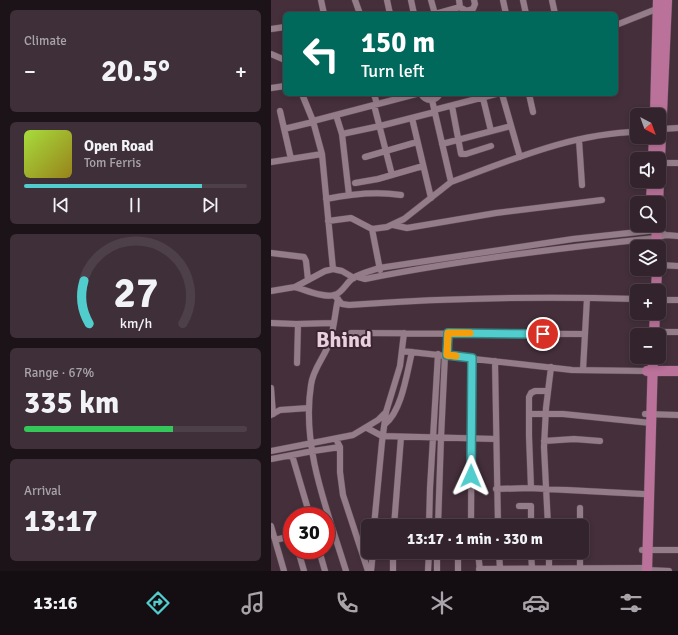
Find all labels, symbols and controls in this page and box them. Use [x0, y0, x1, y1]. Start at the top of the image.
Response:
text: 150 m [361, 26, 435, 60]
icon: left [295, 28, 347, 80]
text: Climate [24, 33, 67, 49]
text: 20.5° [101, 53, 170, 90]
text: − [24, 58, 36, 85]
text: + [235, 58, 247, 85]
text: Turn left [361, 60, 424, 82]
north arrow [630, 108, 666, 144]
map controls [630, 108, 666, 364]
text: Open Road [84, 137, 154, 155]
button: sound [630, 152, 666, 188]
text: Tom Ferris [84, 155, 141, 171]
icon: previous [50, 194, 72, 216]
icon: pause [124, 194, 146, 216]
icon: next [199, 194, 221, 216]
button: search [630, 196, 666, 232]
button: layers [630, 240, 666, 276]
text: 27 [113, 267, 158, 318]
button: + [630, 284, 666, 320]
text: km/h [119, 314, 152, 331]
pin [526, 317, 560, 351]
icon: arrive [532, 323, 554, 345]
district label: Bhind [316, 326, 372, 353]
button: − [630, 328, 666, 364]
text: Range · 67% [24, 365, 94, 381]
text: 335 km [24, 385, 119, 422]
position arrow [450, 455, 492, 497]
text: Arrival [24, 483, 61, 499]
text: 13:17 [24, 503, 98, 540]
speed limit sign: 30 [283, 507, 335, 559]
text: 13:17 · 1 min · 330 m [407, 530, 543, 548]
icon: directions [144, 589, 172, 617]
icon: music [239, 589, 267, 617]
icon: phone [333, 589, 361, 617]
icon: climate [428, 589, 456, 617]
icon: car [522, 589, 550, 617]
icon: filters [617, 589, 645, 617]
text: 13:16 [33, 592, 77, 614]

